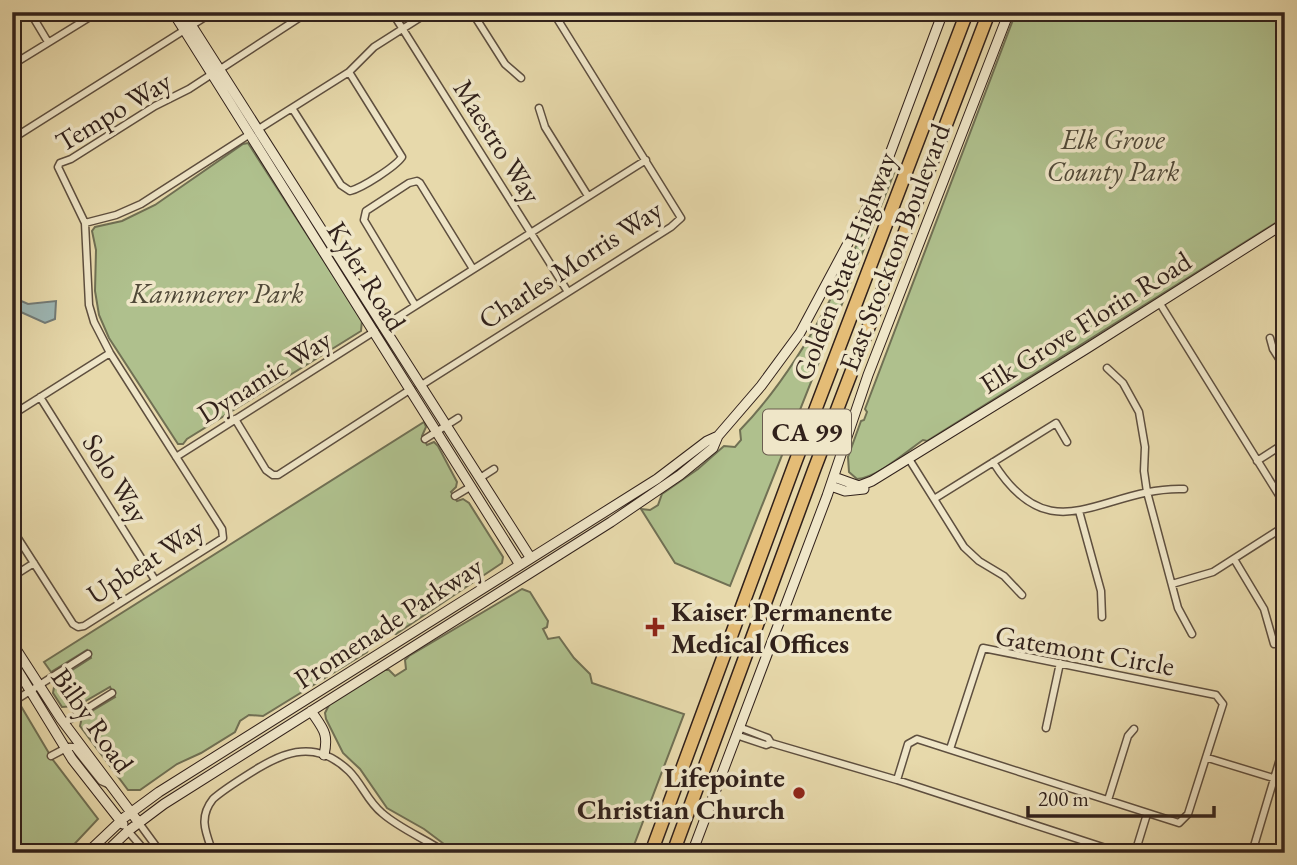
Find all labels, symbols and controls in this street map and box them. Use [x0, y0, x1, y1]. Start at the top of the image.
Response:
street label: Tempo Way [49, 62, 178, 160]
street label: Maestro Way [446, 72, 551, 210]
street label: East Stockton Boulevard [830, 117, 958, 376]
park label: Elk Grove County Park [1046, 121, 1180, 189]
street label: Golden State Highway [784, 146, 904, 385]
street label: Charles Morris Way [471, 191, 669, 337]
street label: Kyler Road [319, 215, 415, 338]
street label: Elk Grove Florin Road [973, 242, 1198, 402]
park label: Kammerer Park [129, 275, 304, 311]
street label: Dynamic Way [190, 320, 338, 431]
road number: CA 99 [763, 410, 851, 454]
street label: Solo Way [75, 427, 158, 530]
street label: Upbeat Way [80, 510, 211, 612]
street label: Promenade Parkway [287, 547, 490, 696]
place label: Kaiser Permanente Medical Offices [671, 593, 892, 661]
marker: Kaiser Permanente Medical Offices [645, 617, 665, 637]
street label: Gatemont Circle [993, 617, 1177, 683]
street label: Bilby Road [44, 660, 143, 780]
place label: Lifepointe Christian Church [577, 759, 785, 827]
scale bar [1028, 774, 1213, 818]
marker: Lifepointe Christian Church [791, 785, 807, 801]
text: 200 m [1038, 785, 1089, 812]

